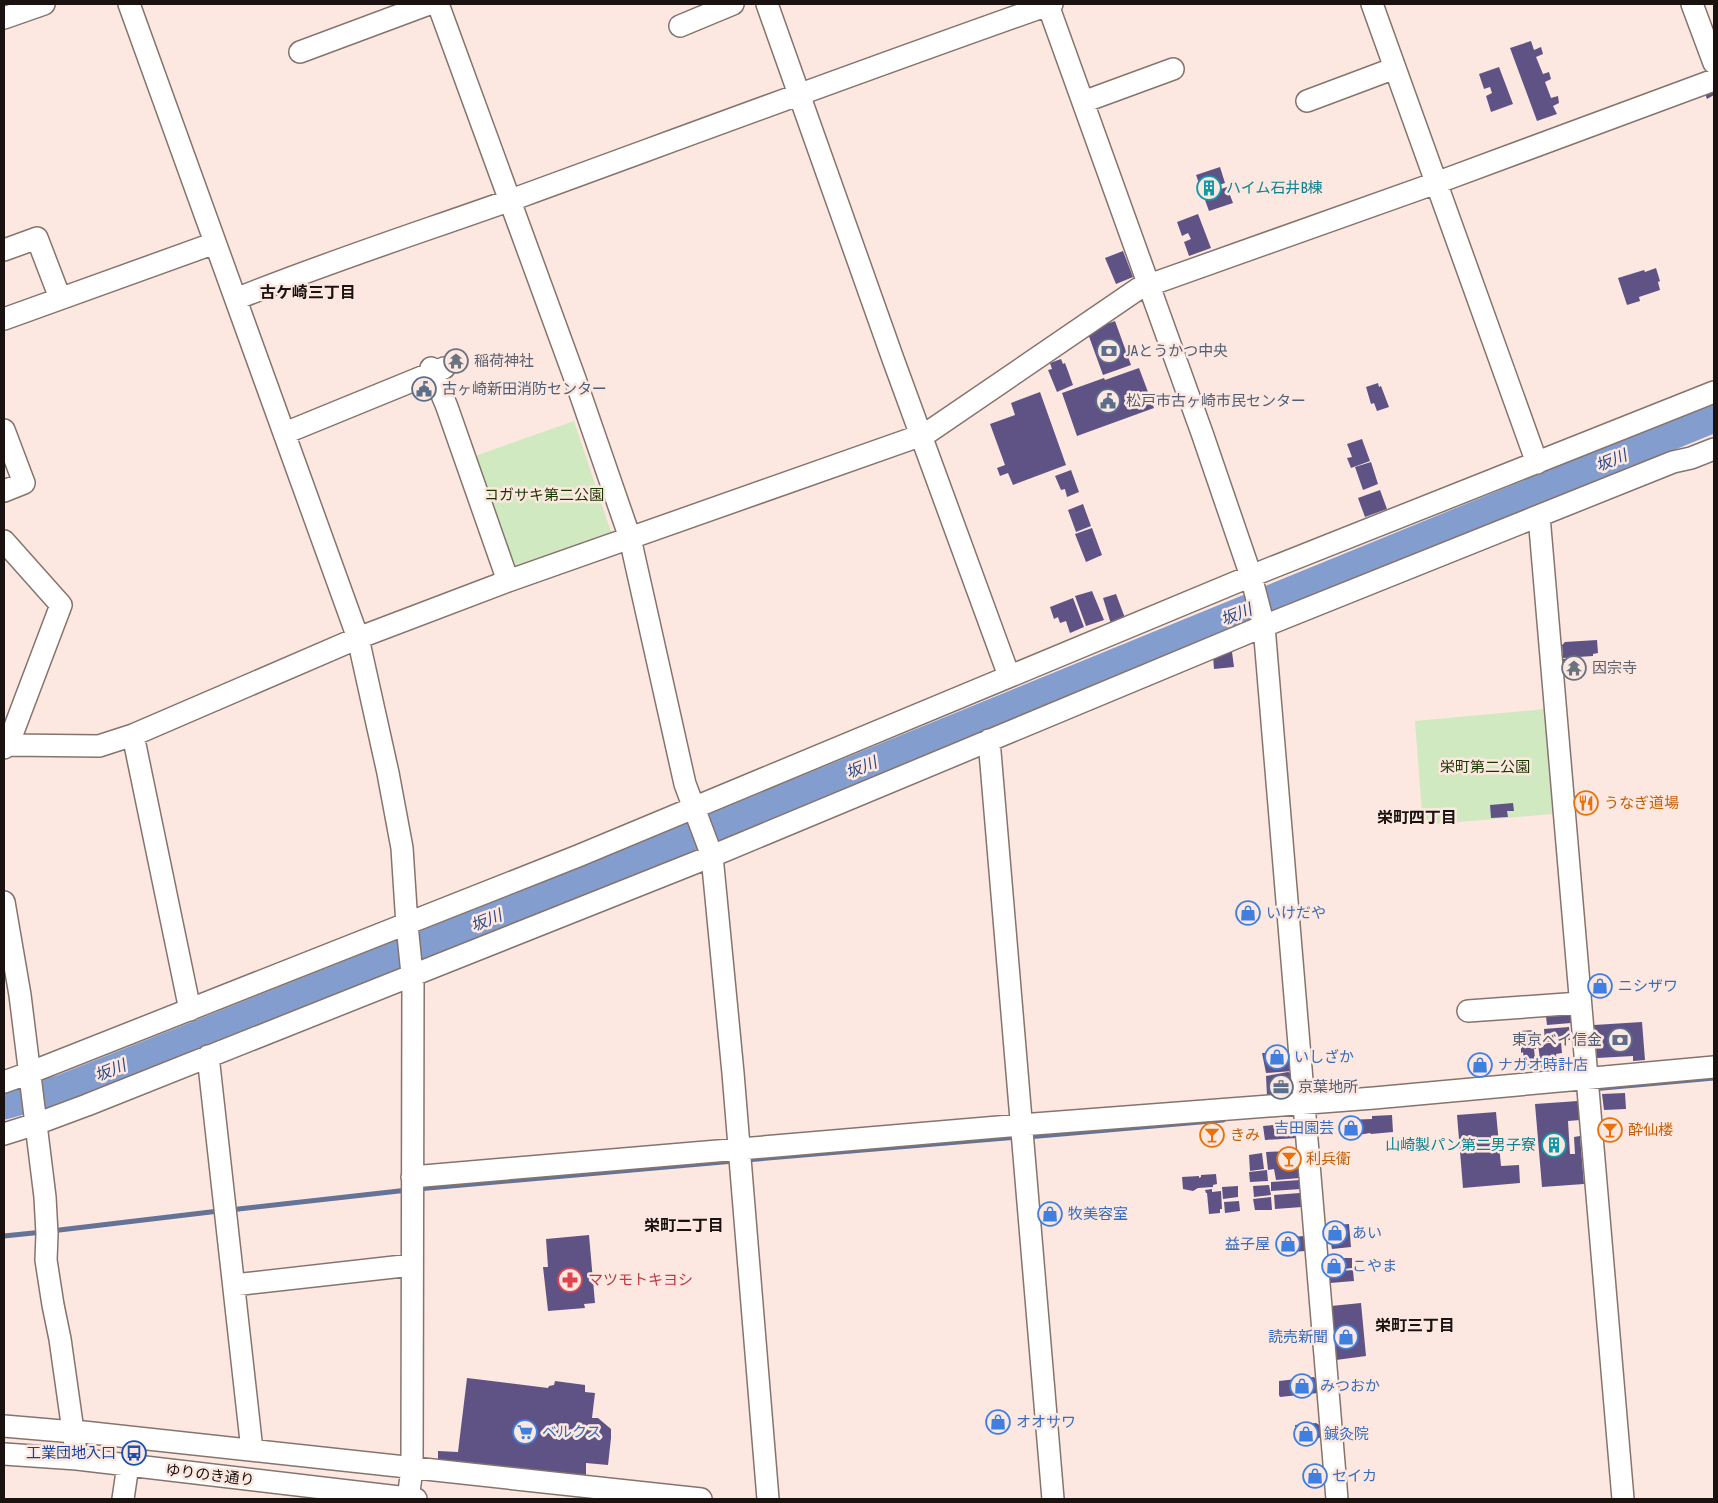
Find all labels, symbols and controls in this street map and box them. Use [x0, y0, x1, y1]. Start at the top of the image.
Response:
building icon: ハイム石井B棟 [1196, 175, 1222, 201]
place label: ハイム石井B棟 [1226, 179, 1323, 196]
district label: 古ケ崎三丁目 [260, 283, 356, 301]
bank icon: JAとうかつ中央 [1096, 338, 1122, 364]
place label: JAとうかつ中央 [1126, 342, 1228, 359]
temple icon: 稲荷神社 [443, 348, 469, 374]
place label: 稲荷神社 [474, 352, 534, 369]
public building icon: 古ヶ崎新田消防センター [411, 376, 437, 402]
place label: 古ヶ崎新田消防センター [442, 380, 607, 397]
public building icon: 松戸市古ヶ崎市民センター [1095, 388, 1121, 414]
place label: 松戸市古ヶ崎市民センター [1126, 392, 1306, 409]
water label: 坂川 [1593, 445, 1631, 474]
park label: コガサキ第二公園 [484, 486, 604, 503]
water label: 坂川 [1218, 599, 1256, 628]
temple icon: 因宗寺 [1561, 655, 1587, 681]
place label: 因宗寺 [1592, 659, 1637, 676]
water label: 坂川 [843, 752, 881, 781]
park label: 栄町第二公園 [1440, 758, 1530, 775]
restaurant icon: うなぎ道場 [1573, 790, 1599, 816]
place label: うなぎ道場 [1604, 794, 1679, 811]
district label: 栄町四丁目 [1377, 808, 1457, 826]
shop icon: いけだや [1235, 900, 1261, 926]
place label: いけだや [1266, 904, 1326, 921]
water label: 坂川 [468, 905, 506, 934]
shop icon: ニシザワ [1587, 973, 1613, 999]
place label: ニシザワ [1618, 977, 1678, 994]
bank icon: 東京ベイ信金 [1607, 1027, 1633, 1053]
place label: 東京ベイ信金 [1512, 1031, 1602, 1048]
shop icon: いしざか [1264, 1044, 1290, 1070]
place label: いしざか [1294, 1048, 1354, 1065]
shop icon: ナガオ時計店 [1467, 1052, 1493, 1078]
water label: 坂川 [92, 1055, 130, 1084]
place label: ナガオ時計店 [1498, 1056, 1588, 1073]
office icon: 京葉地所 [1268, 1074, 1294, 1100]
place label: 京葉地所 [1298, 1078, 1358, 1095]
shop icon: 吉田園芸 [1338, 1115, 1364, 1141]
bar icon: 酔仙楼 [1597, 1117, 1623, 1143]
place label: 吉田園芸 [1274, 1119, 1334, 1136]
place label: 酔仙楼 [1628, 1121, 1673, 1138]
bar icon: きみ [1199, 1122, 1225, 1148]
place label: きみ [1230, 1126, 1260, 1143]
building icon: 山崎製パン第二男子寮 [1541, 1132, 1567, 1158]
place label: 山崎製パン第二男子寮 [1385, 1136, 1536, 1153]
bar icon: 利兵衛 [1276, 1146, 1302, 1172]
place label: 利兵衛 [1306, 1150, 1351, 1167]
shop icon: 牧美容室 [1037, 1201, 1063, 1227]
place label: 牧美容室 [1068, 1205, 1128, 1222]
district label: 栄町二丁目 [644, 1216, 724, 1234]
shop icon: あい [1322, 1220, 1348, 1246]
place label: あい [1352, 1224, 1382, 1241]
shop icon: 益子屋 [1275, 1231, 1301, 1257]
place label: 益子屋 [1225, 1235, 1270, 1252]
shop icon: こやま [1321, 1253, 1347, 1279]
place label: こやま [1352, 1257, 1397, 1274]
pharmacy icon: マツモトキヨシ [557, 1267, 583, 1293]
place label: マツモトキヨシ [588, 1271, 693, 1288]
district label: 栄町三丁目 [1375, 1316, 1455, 1334]
shop icon: 読売新聞 [1333, 1324, 1359, 1350]
place label: 読売新聞 [1268, 1328, 1328, 1345]
shop icon: みつおか [1289, 1373, 1315, 1399]
place label: みつおか [1320, 1377, 1380, 1394]
shop icon: オオサワ [985, 1409, 1011, 1435]
place label: オオサワ [1016, 1413, 1076, 1430]
supermarket icon: ベルクス [512, 1419, 538, 1445]
shop icon: 鍼灸院 [1293, 1421, 1319, 1447]
place label: ベルクス [542, 1423, 602, 1440]
place label: 鍼灸院 [1324, 1425, 1369, 1442]
bus stop icon: 工業団地入口 [121, 1440, 147, 1466]
place label: 工業団地入口 [26, 1444, 116, 1461]
street label: ゆりのき通り [165, 1461, 256, 1488]
shop icon: セイカ [1302, 1463, 1328, 1489]
place label: セイカ [1332, 1467, 1377, 1484]

